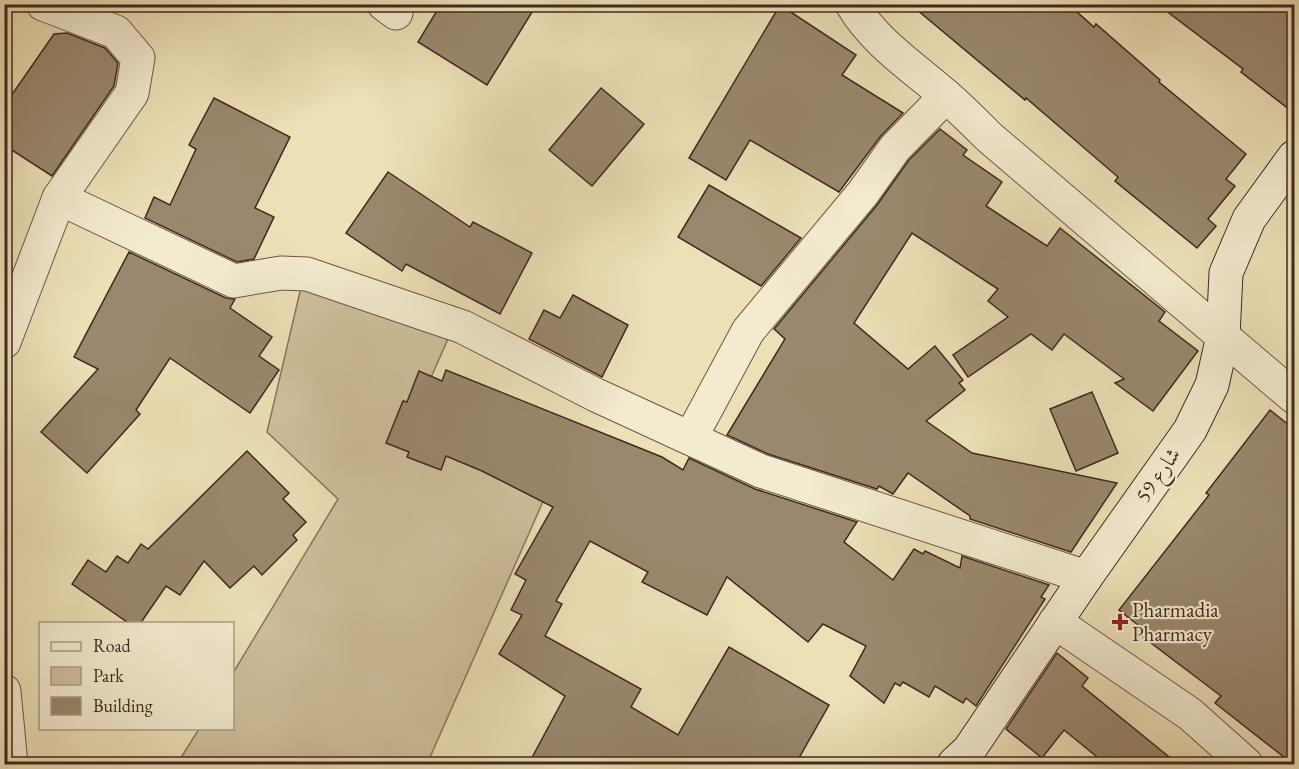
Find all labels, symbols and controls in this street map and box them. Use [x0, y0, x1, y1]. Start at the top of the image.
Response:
street label: شارع 59 [1129, 442, 1190, 510]
place label: Pharmadia Pharmacy [1132, 596, 1219, 647]
marker: Pharmadia Pharmacy [1113, 615, 1127, 629]
legend [39, 622, 234, 730]
text: Road [93, 634, 132, 657]
text: Park [93, 664, 124, 687]
text: Building [93, 694, 153, 717]

